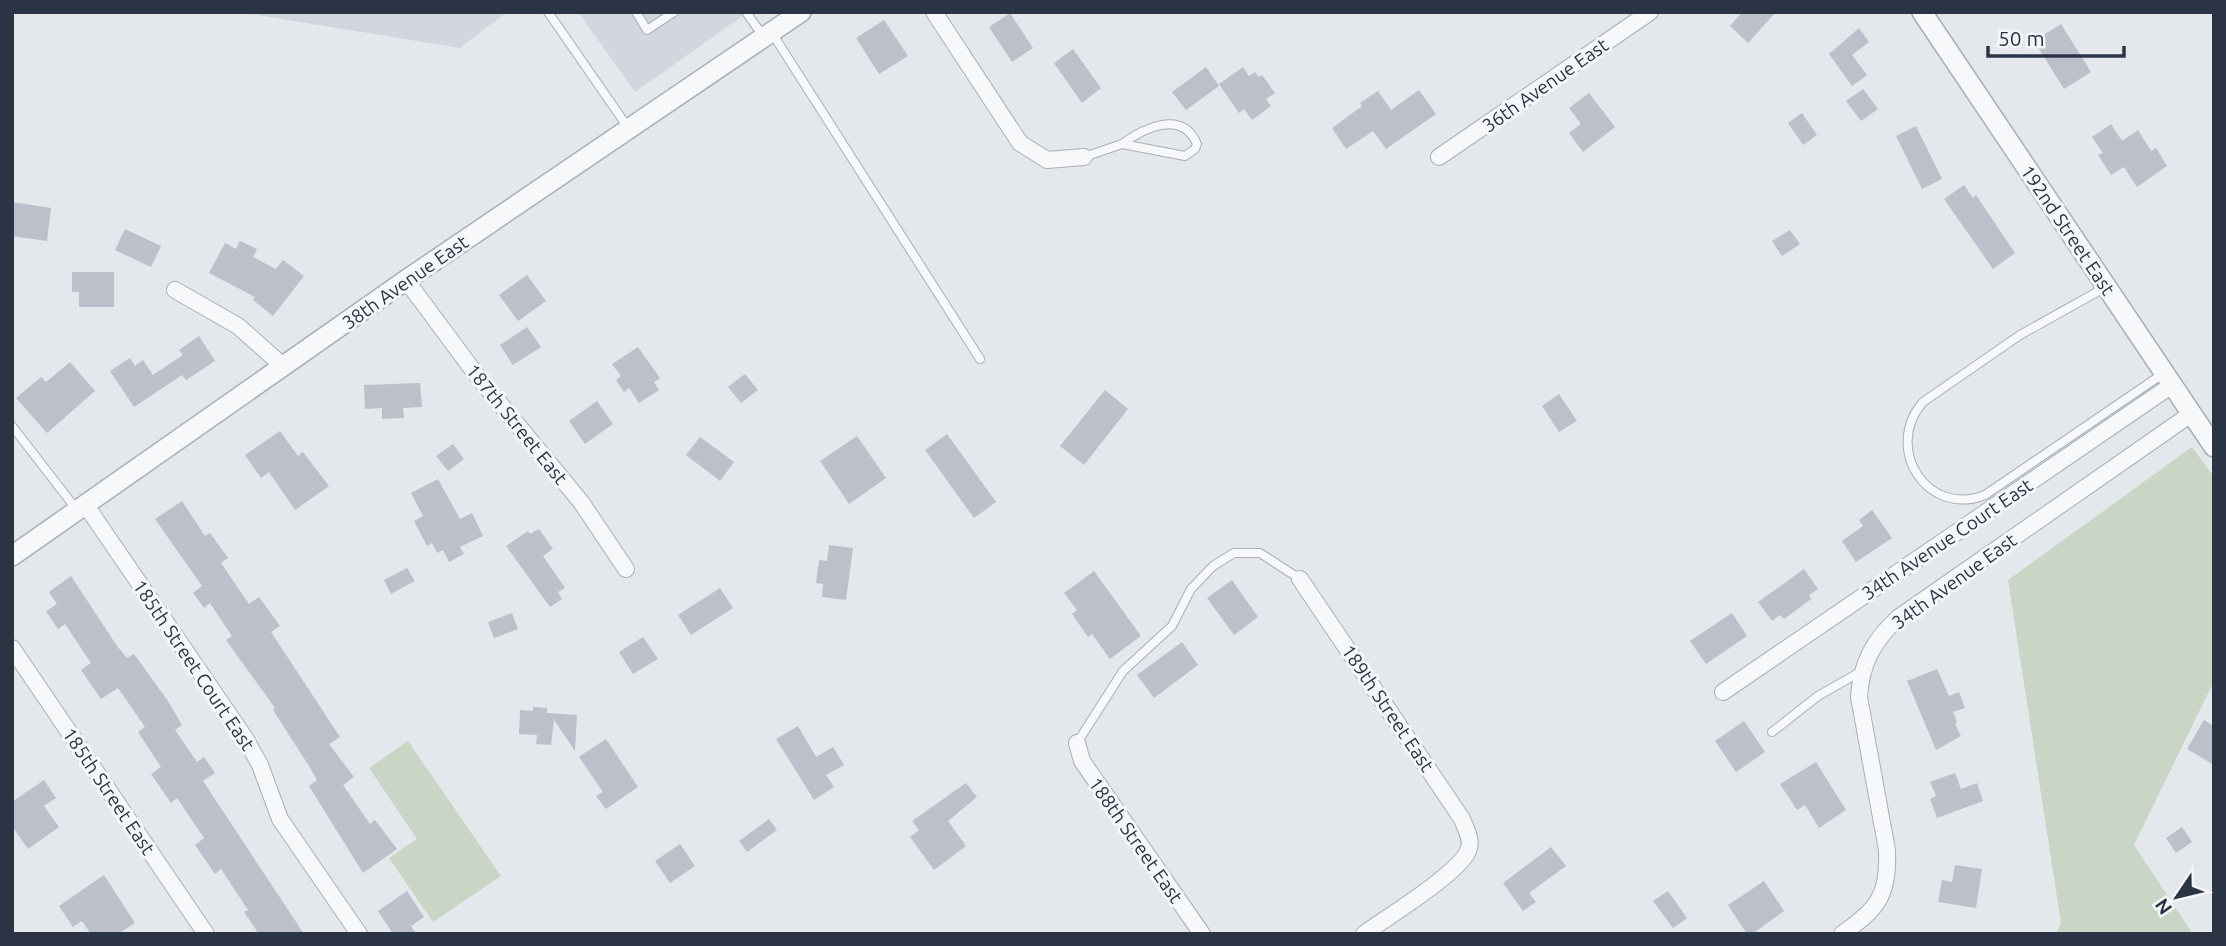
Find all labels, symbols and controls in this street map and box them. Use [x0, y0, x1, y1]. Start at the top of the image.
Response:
scale bar [1988, 14, 2124, 58]
text: 50 m [1998, 26, 2045, 50]
street label: 36th Avenue East [1478, 33, 1613, 137]
street label: 192nd Street East [2016, 161, 2120, 300]
street label: 38th Avenue East [338, 230, 473, 334]
street label: 187th Street East [462, 359, 573, 489]
street label: 34th Avenue Court East [1857, 473, 2037, 604]
street label: 34th Avenue East [1887, 528, 2021, 634]
street label: 185th Street Court East [129, 576, 260, 755]
street label: 189th Street East [1337, 640, 1439, 776]
street label: 185th Street East [58, 723, 160, 859]
street label: 188th Street East [1084, 773, 1188, 907]
north arrow [2142, 862, 2212, 932]
text: N [2150, 895, 2176, 919]

